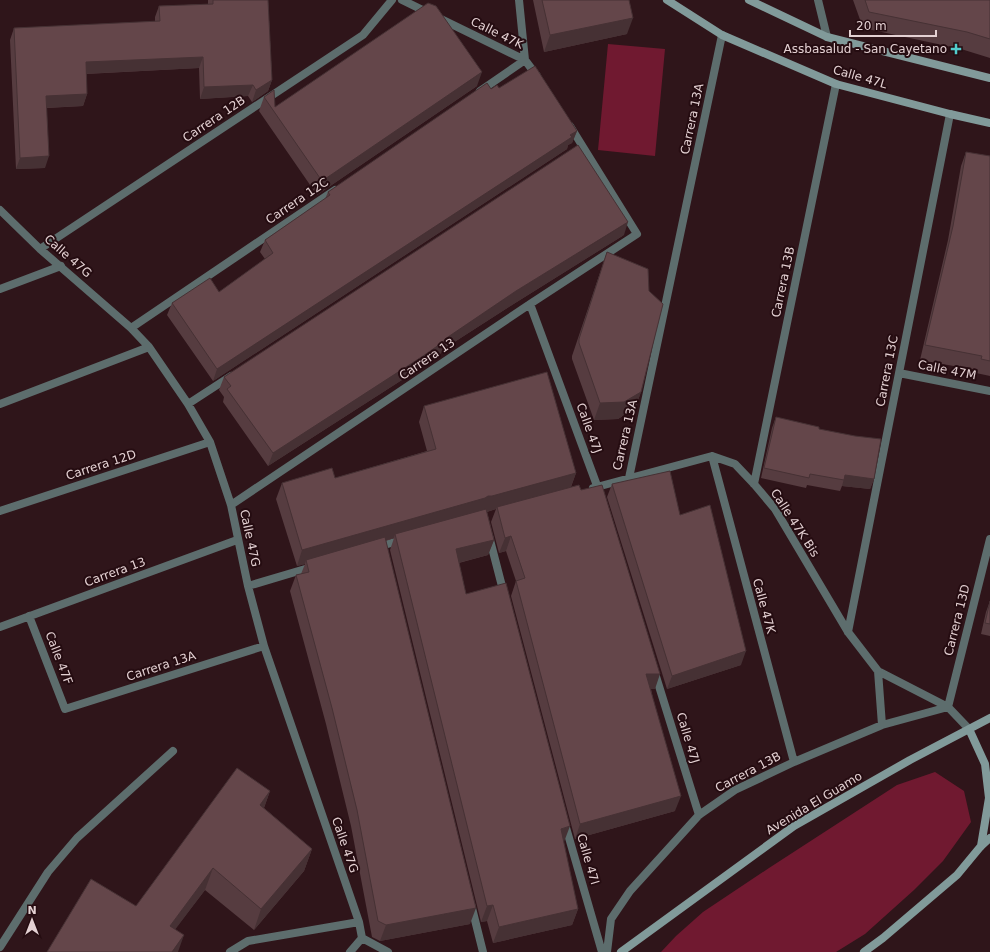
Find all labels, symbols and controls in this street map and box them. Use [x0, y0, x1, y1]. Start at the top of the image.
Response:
scale bar [850, 12, 936, 38]
street label: Calle 47K [468, 14, 527, 52]
text: 20 m [856, 19, 887, 33]
place label: Assbasalud - San Cayetano [784, 42, 947, 56]
marker: Assbasalud - San Cayetano [950, 43, 962, 55]
street label: Calle 47L [831, 63, 889, 91]
street label: Carrera 13A [678, 82, 707, 156]
street label: Carrera 12B [180, 93, 248, 145]
street label: Carrera 12C [263, 175, 331, 227]
street label: Calle 47G [41, 232, 95, 280]
street label: Carrera 13B [769, 245, 797, 319]
street label: Carrera 13C [873, 334, 901, 408]
street label: Carrera 13 [397, 335, 457, 383]
street label: Calle 47M [917, 357, 977, 383]
street label: Carrera 13A [610, 398, 640, 472]
street label: Calle 47J [573, 401, 605, 455]
street label: Carrera 12D [64, 447, 138, 483]
street label: Calle 47K Bis [768, 486, 822, 560]
street label: Calle 47G [237, 508, 263, 568]
street label: Carrera 13 [83, 554, 147, 590]
street label: Calle 47K [750, 577, 778, 636]
street label: Carrera 13D [941, 583, 973, 657]
street label: Calle 47F [42, 629, 76, 687]
street label: Carrera 13A [125, 648, 198, 684]
street label: Calle 47J [674, 711, 702, 765]
street label: Carrera 13B [713, 749, 783, 795]
street label: Avenida El Guamo [763, 769, 865, 837]
street label: Calle 47G [329, 815, 361, 875]
street label: Calle 47I [574, 832, 602, 886]
north arrow [12, 900, 52, 940]
text: N [27, 904, 37, 917]

